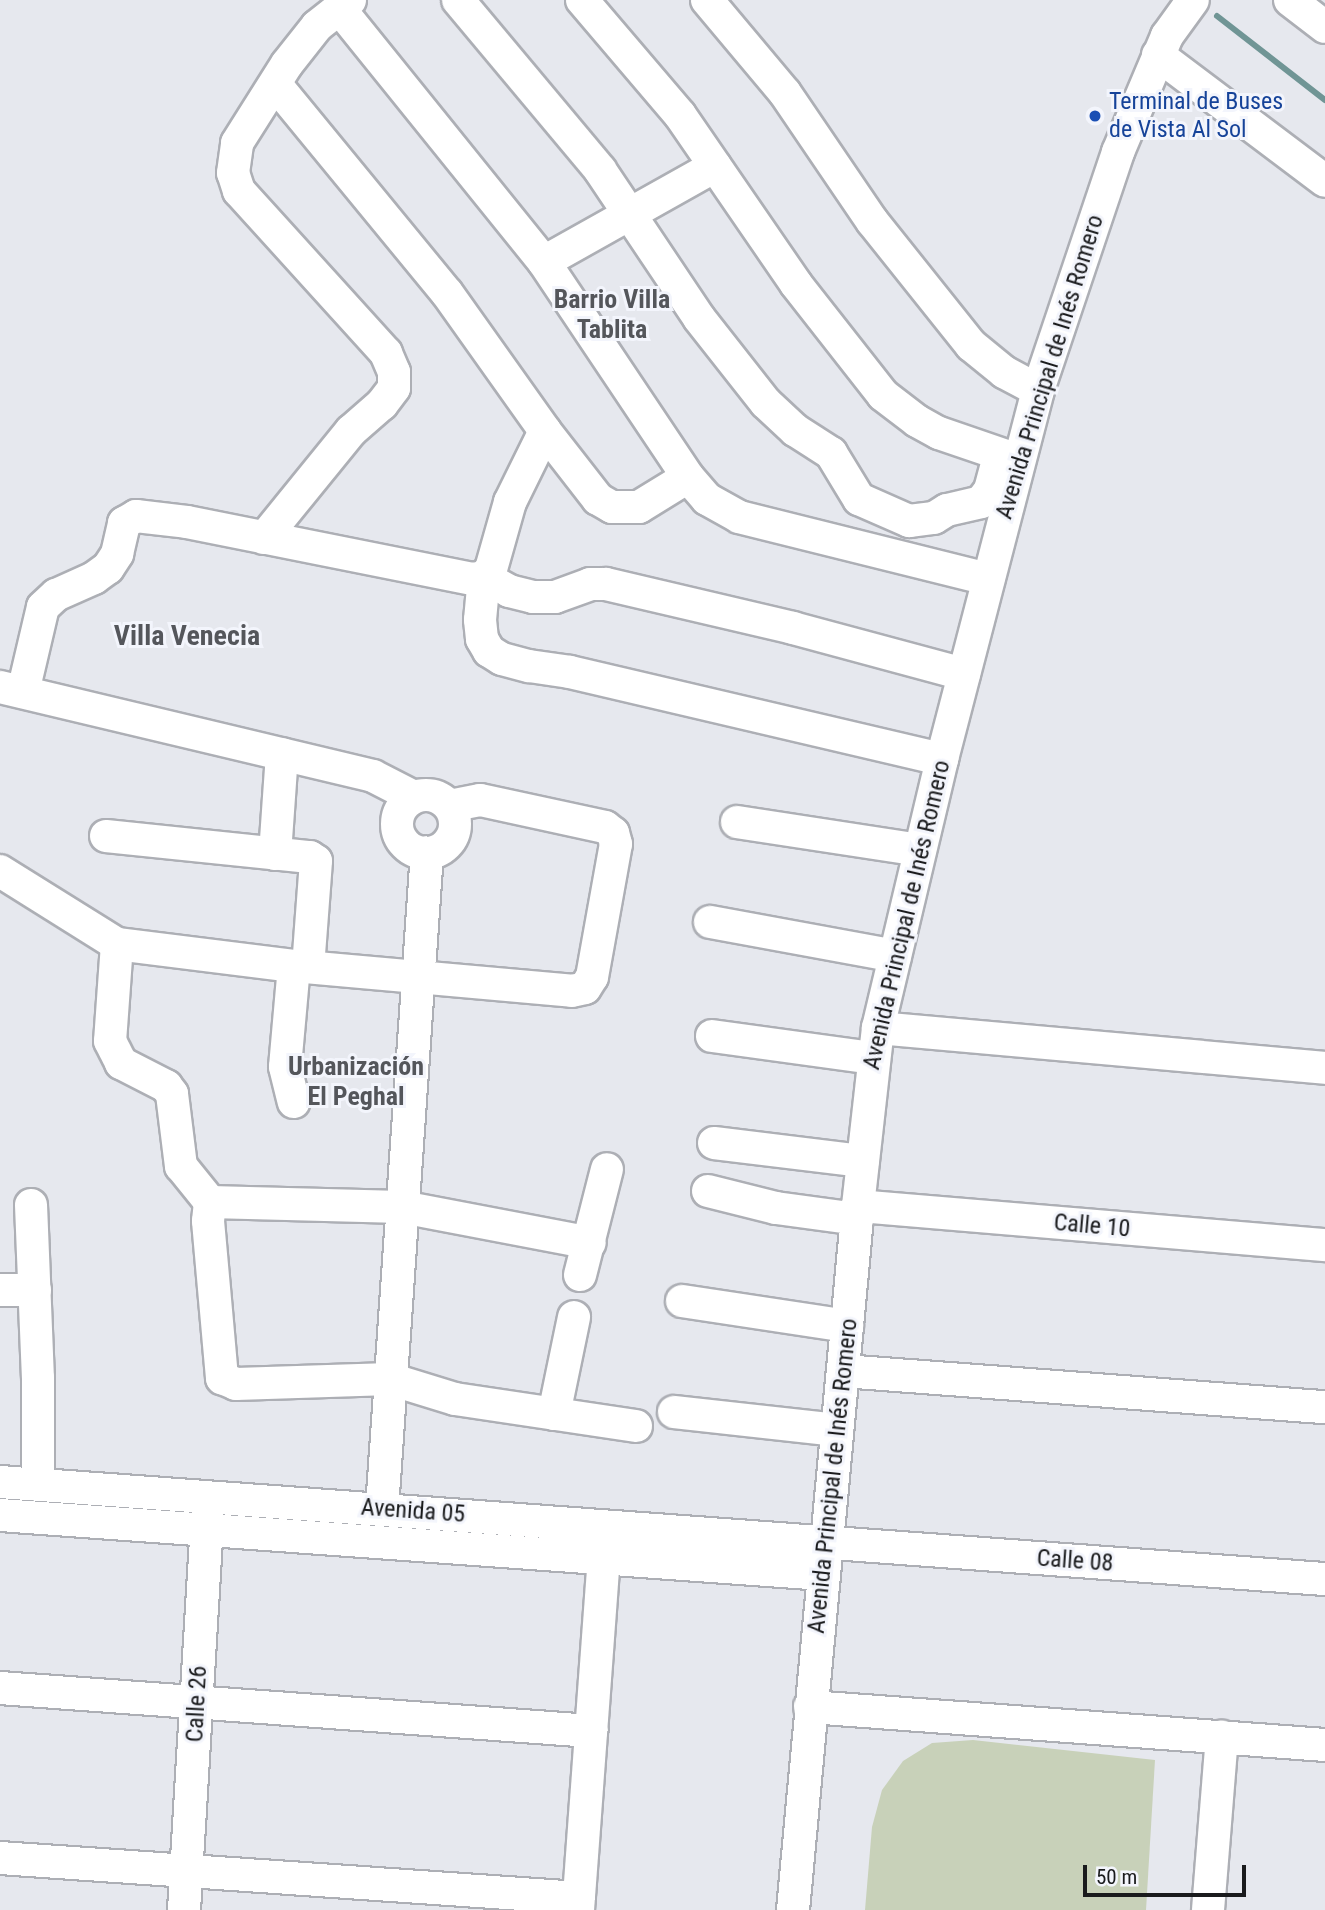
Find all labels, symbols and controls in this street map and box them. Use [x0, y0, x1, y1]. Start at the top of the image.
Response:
place label: Terminal de Buses de Vista Al Sol [1109, 88, 1283, 144]
marker: Terminal de Buses de Vista Al Sol [1087, 108, 1103, 124]
street label: Avenida Principal de Inés Romero [990, 211, 1110, 523]
district label: Barrio Villa Tablita [554, 284, 670, 346]
district label: Villa Venecia [114, 619, 260, 653]
street label: Avenida Principal de Inés Romero [857, 758, 957, 1072]
district label: Urbanización El Peghal [288, 1051, 424, 1112]
street label: Calle 10 [1053, 1208, 1131, 1244]
street label: Avenida Principal de Inés Romero [802, 1317, 864, 1635]
street label: Avenida 05 [360, 1493, 466, 1529]
street label: Calle 08 [1036, 1544, 1114, 1578]
street label: Calle 26 [181, 1665, 213, 1743]
scale bar [1087, 1850, 1250, 1894]
text: 50 m [1096, 1865, 1137, 1889]

